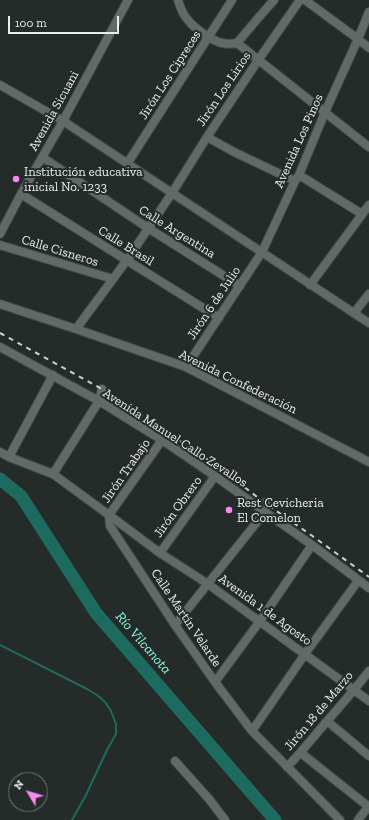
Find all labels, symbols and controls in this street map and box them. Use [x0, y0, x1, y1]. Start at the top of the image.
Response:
scale bar [10, 8, 121, 34]
text: 100 m [15, 16, 47, 30]
street label: Jirón Los Cipreces [135, 28, 205, 122]
street label: Jirón Los Lirios [193, 49, 255, 129]
street label: Avenida Sicuani [26, 68, 82, 154]
street label: Avenida Los Pinos [271, 92, 327, 190]
place label: Institución educativa inicial No. 1233 [24, 164, 143, 195]
marker: Institución educativa inicial No. 1233 [11, 174, 21, 184]
street label: Calle Argentina [136, 202, 218, 262]
street label: Calle Brasil [95, 223, 157, 269]
street label: Calle Cisneros [20, 232, 100, 270]
street label: Jirón 6 de Julio [184, 264, 244, 342]
street label: Avenida Confederación [177, 347, 299, 417]
street label: Avenida Manuel Callo Zevallos [100, 385, 250, 491]
street label: Jirón Trabajo [98, 436, 154, 506]
street label: Jirón Obrero [151, 473, 205, 541]
place label: Rest Cevicheria El Comelon [237, 495, 324, 526]
marker: Rest Cevicheria El Comelon [224, 505, 234, 515]
street label: Calle Martín Velarde [147, 566, 225, 670]
street label: Avenida 1 de Agosto [215, 571, 315, 649]
water label: Río Vilcanota [112, 609, 174, 677]
street label: Jirón 18 de Marzo [281, 668, 357, 754]
north arrow [8, 772, 48, 812]
text: N [11, 778, 27, 792]

